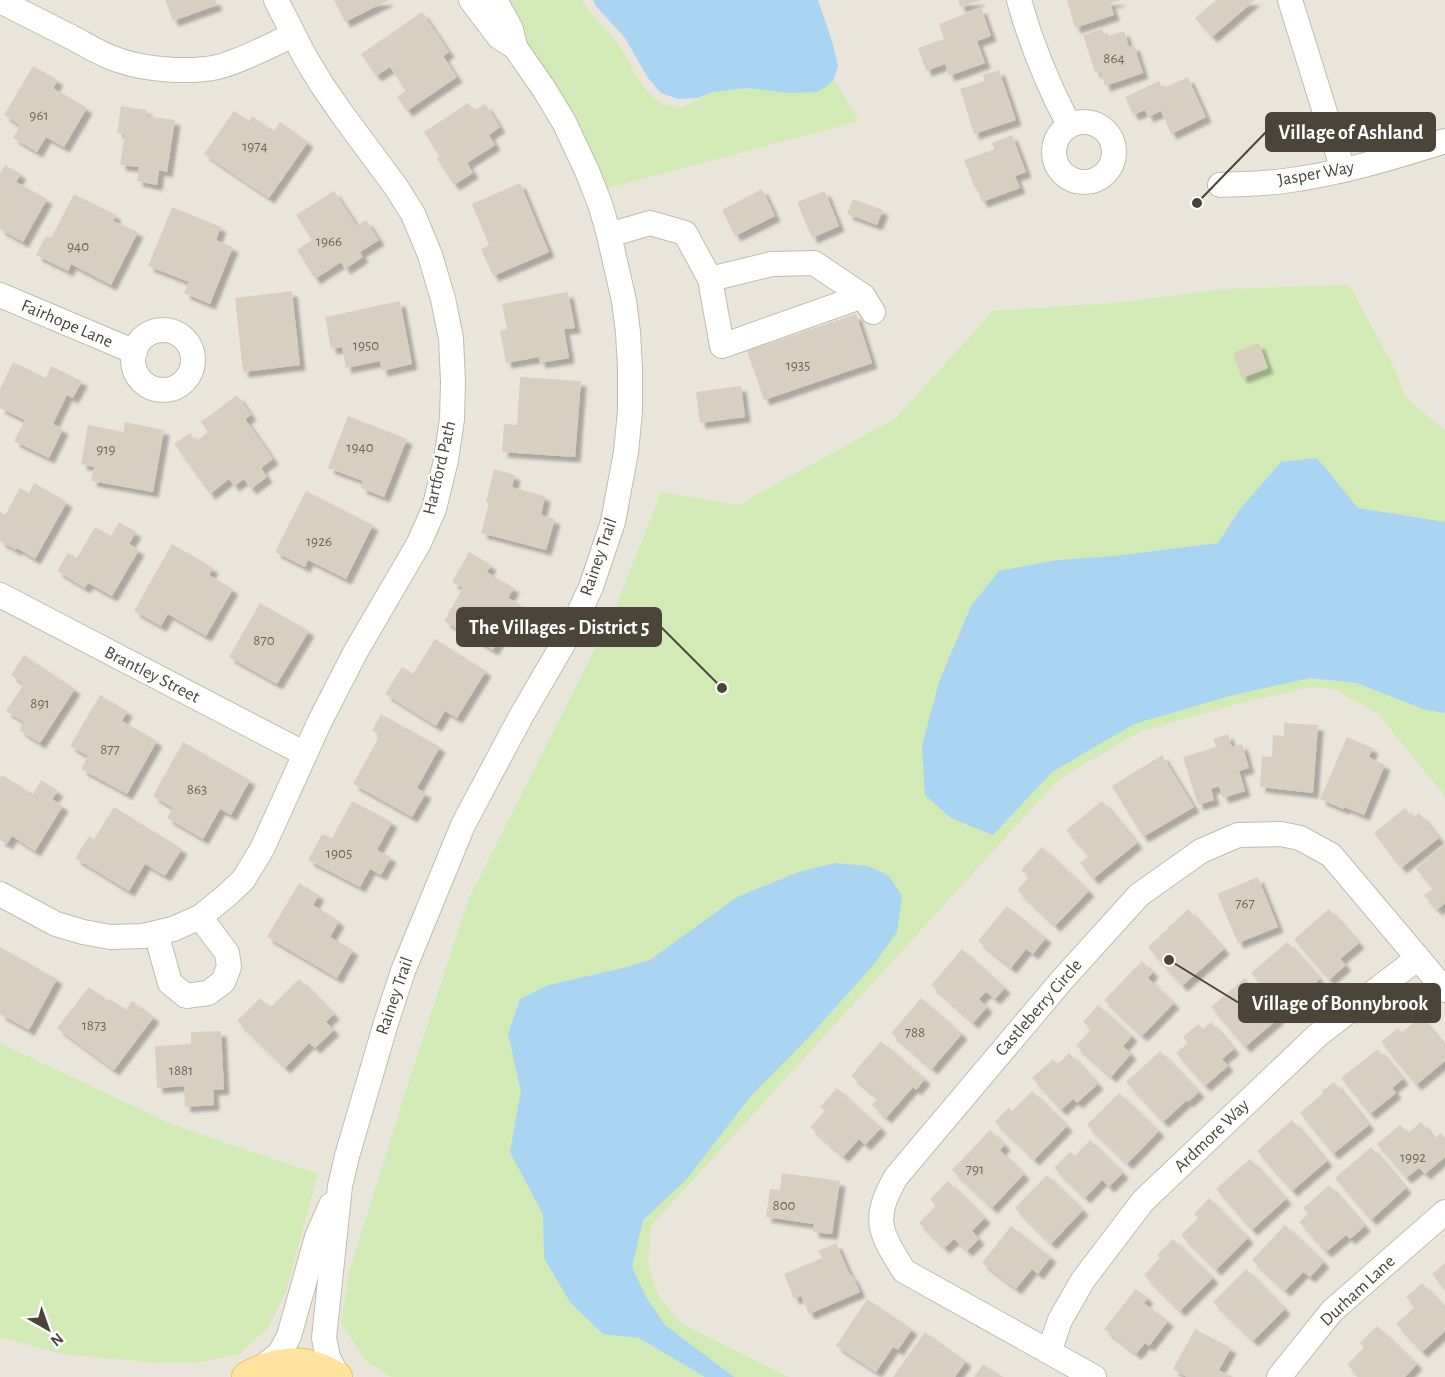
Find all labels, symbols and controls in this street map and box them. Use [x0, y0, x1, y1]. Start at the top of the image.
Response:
house number: 864 [1103, 51, 1125, 66]
house number: 961 [29, 108, 49, 123]
callout: Village of Ashland [1266, 113, 1435, 151]
text: Village of Ashland [1279, 123, 1424, 143]
house number: 1974 [242, 139, 268, 154]
street label: Jasper Way [1276, 158, 1356, 190]
house number: 1966 [316, 234, 342, 249]
house number: 940 [67, 239, 89, 254]
street label: Fairhope Lane [19, 297, 115, 351]
house number: 1950 [353, 338, 379, 353]
house number: 1935 [786, 358, 810, 373]
street label: Hartford Path [420, 419, 460, 517]
house number: 1940 [346, 440, 374, 455]
house number: 919 [96, 442, 116, 457]
street label: Rainey Trail [577, 516, 621, 598]
house number: 1926 [306, 534, 332, 549]
callout: The Villages - District 5 [457, 608, 661, 646]
text: The Villages - District 5 [469, 618, 649, 638]
house number: 870 [253, 633, 275, 648]
street label: Brantley Street [102, 643, 203, 707]
house number: 891 [30, 696, 50, 711]
house number: 877 [100, 742, 120, 757]
house number: 863 [187, 782, 207, 797]
house number: 1905 [326, 846, 352, 861]
house number: 767 [1235, 896, 1255, 911]
street label: Rainey Trail [373, 955, 417, 1037]
street label: Castleberry Circle [992, 956, 1086, 1060]
callout: Village of Bonnybrook [1239, 984, 1440, 1022]
text: Village of Bonnybrook [1252, 994, 1428, 1014]
house number: 1873 [82, 1018, 106, 1033]
house number: 788 [905, 1025, 925, 1040]
house number: 1881 [169, 1063, 193, 1078]
street label: Ardmore Way [1171, 1096, 1253, 1176]
house number: 1992 [1400, 1150, 1426, 1165]
house number: 791 [966, 1162, 984, 1177]
house number: 800 [773, 1198, 796, 1213]
street label: Durham Lane [1317, 1252, 1399, 1330]
north arrow [18, 1299, 78, 1359]
text: N [48, 1330, 66, 1349]

